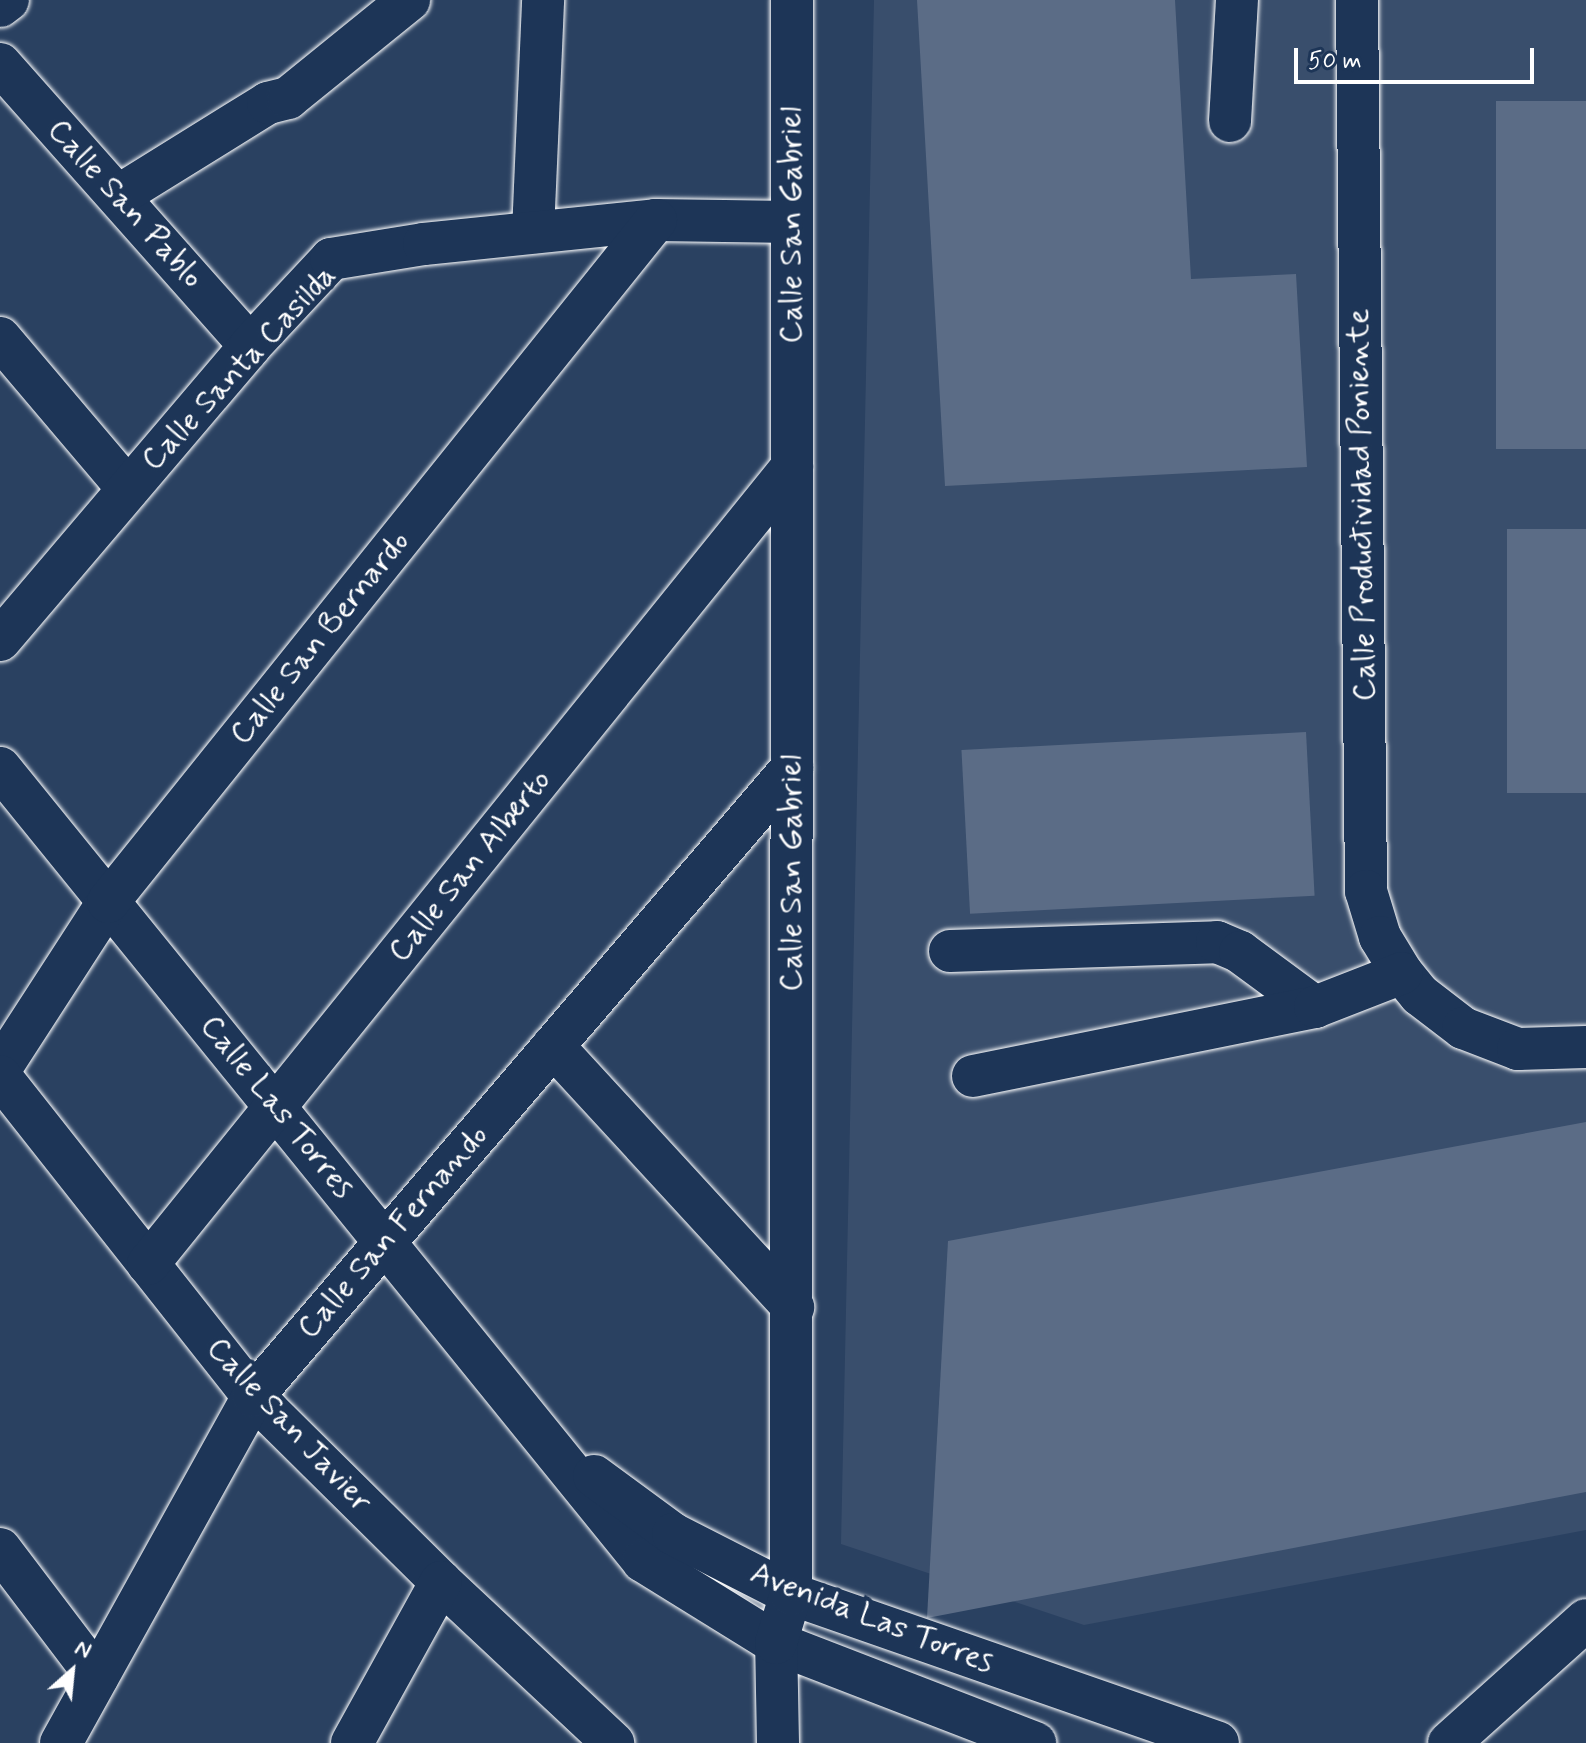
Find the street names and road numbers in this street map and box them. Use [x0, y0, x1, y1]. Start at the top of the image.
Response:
street label: Calle San Gabriel [773, 106, 811, 344]
street label: Calle San Pablo [40, 113, 210, 295]
street label: Calle Santa Casilda [133, 256, 345, 480]
street label: Calle Productividad Poniente [1339, 308, 1385, 702]
street label: Calle San Bernardo [221, 522, 419, 754]
street label: Calle San Gabriel [773, 754, 811, 992]
street label: Calle San Alberto [381, 762, 559, 970]
street label: Calle Las Torres [192, 1009, 362, 1205]
street label: Calle San Fernando [291, 1119, 495, 1345]
street label: Calle San Javier [198, 1329, 380, 1521]
street label: Avenida Las Torres [743, 1553, 1001, 1683]

